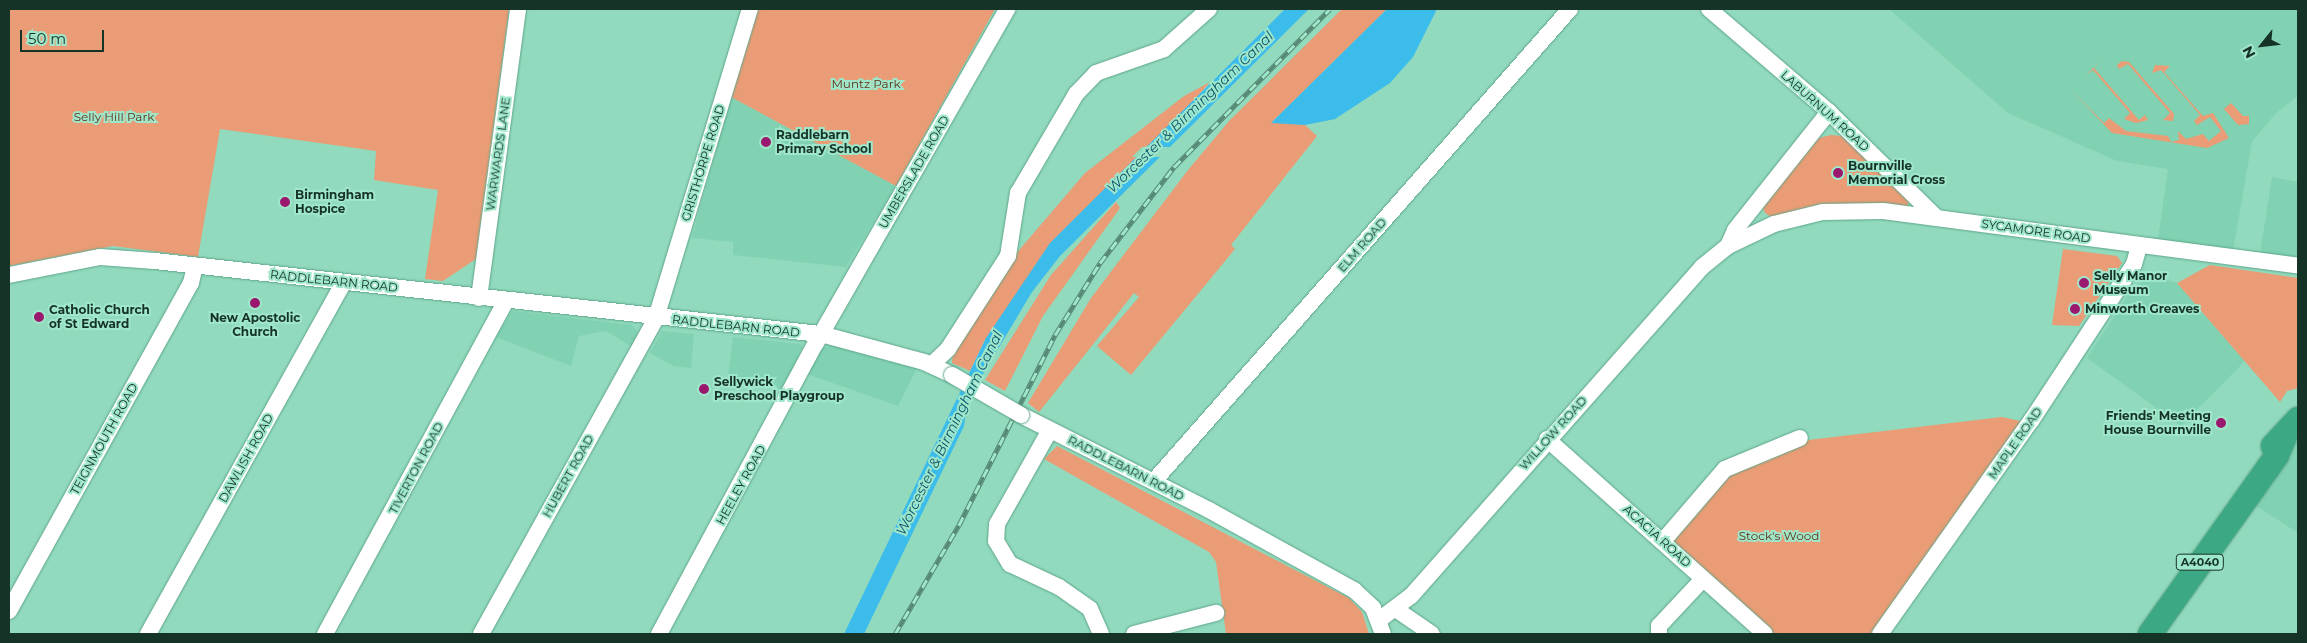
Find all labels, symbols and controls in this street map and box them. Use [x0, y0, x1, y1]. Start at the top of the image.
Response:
scale bar [22, 20, 106, 52]
north arrow [2237, 20, 2287, 70]
water label: Worcester & Birmingham Canal [1103, 28, 1277, 196]
text: 50 m [28, 29, 66, 48]
text: N [2238, 43, 2259, 62]
street label: LABURNUM ROAD [1778, 68, 1872, 154]
park label: Muntz Park [831, 77, 901, 91]
street label: WARWARDS LANE [483, 96, 513, 212]
street label: GRISTHORPE ROAD [678, 103, 728, 223]
park label: Selly Hill Park [74, 110, 154, 124]
street label: UMBERSLADE ROAD [876, 113, 952, 231]
place label: Raddlebarn Primary School [776, 128, 872, 156]
marker: Raddlebarn Primary School [760, 136, 772, 148]
place label: Bournville Memorial Cross [1848, 159, 1945, 187]
marker: Bournville Memorial Cross [1832, 167, 1844, 179]
place label: Birmingham Hospice [295, 188, 374, 216]
marker: Birmingham Hospice [279, 196, 291, 208]
street label: ELM ROAD [1335, 215, 1389, 275]
street label: SYCAMORE ROAD [1981, 216, 2091, 246]
street label: RADDLEBARN ROAD [269, 267, 399, 295]
place label: Selly Manor Museum [2094, 269, 2167, 297]
marker: Selly Manor Museum [2078, 277, 2090, 289]
marker: New Apostolic Church [249, 297, 261, 309]
place label: Minworth Greaves [2085, 302, 2199, 316]
place label: Catholic Church of St Edward [49, 303, 150, 331]
marker: Minworth Greaves [2069, 303, 2081, 315]
marker: Catholic Church of St Edward [33, 311, 45, 323]
place label: New Apostolic Church [210, 311, 300, 339]
street label: RADDLEBARN ROAD [671, 312, 801, 340]
water label: Worcester & Birmingham Canal [892, 328, 1006, 538]
place label: Sellywick Preschool Playgroup [714, 375, 844, 403]
street label: TEIGNMOUTH ROAD [67, 381, 141, 497]
marker: Sellywick Preschool Playgroup [698, 383, 710, 395]
street label: WILLOW ROAD [1516, 393, 1590, 473]
street label: MAPLE ROAD [1985, 404, 2045, 482]
place label: Friends' Meeting House Bournville [2104, 409, 2211, 437]
street label: DAWLISH ROAD [216, 411, 276, 505]
marker: Friends' Meeting House Bournville [2215, 417, 2227, 429]
street label: TIVERTON ROAD [386, 420, 446, 516]
street label: HUBERT ROAD [539, 432, 597, 520]
street label: RADDLEBARN ROAD [1065, 432, 1187, 504]
street label: HEELEY ROAD [713, 443, 769, 527]
street label: ACACIA ROAD [1620, 502, 1694, 570]
park label: Stock's Wood [1739, 529, 1819, 543]
road number: A4040 [2175, 554, 2225, 570]

